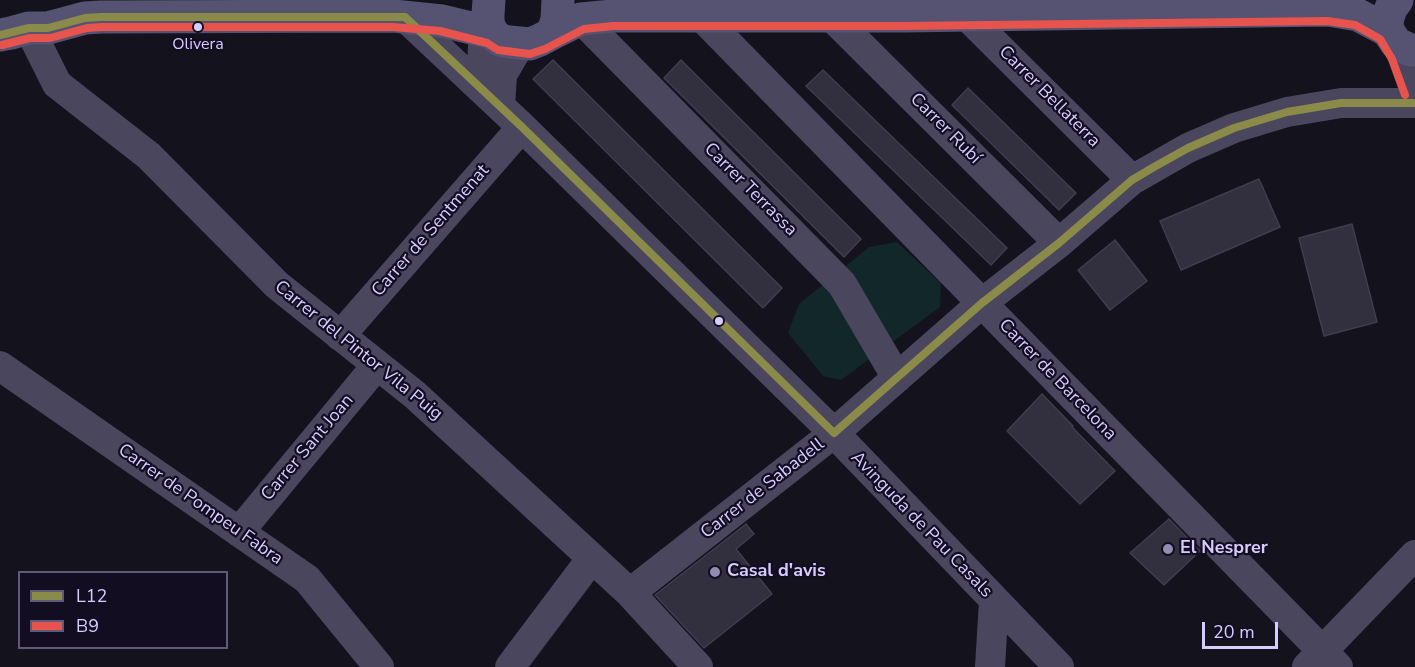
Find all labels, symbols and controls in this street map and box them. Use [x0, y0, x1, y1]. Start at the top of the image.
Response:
marker: Olivera [192, 21, 204, 33]
place label: Olivera [172, 35, 224, 55]
street label: Carrer Bellaterra [994, 42, 1104, 152]
street label: Carrer Rubí [905, 89, 985, 169]
street label: Carrer Terrassa [699, 139, 801, 241]
street label: Carrer de Sentmenat [368, 161, 494, 301]
street label: Carrer del Pintor Vila Puig [270, 277, 446, 425]
unlabelled marker [713, 315, 725, 327]
street label: Carrer de Barcelona [994, 315, 1120, 445]
street label: Carrer Sant Joan [257, 390, 359, 506]
street label: Carrer de Sabadell [697, 434, 829, 544]
street label: Carrer de Pompeu Fabra [113, 440, 287, 570]
street label: Avinguda de Pau Casals [846, 447, 996, 603]
place label: El Nesprer [1180, 538, 1268, 560]
marker: El Nesprer [1161, 542, 1175, 556]
place label: Casal d'avis [727, 561, 826, 583]
marker: Casal d'avis [708, 565, 722, 579]
legend [18, 571, 228, 649]
text: L12 [76, 584, 107, 608]
scale bar [1205, 610, 1282, 648]
text: B9 [76, 614, 99, 638]
text: 20 m [1213, 620, 1255, 644]

